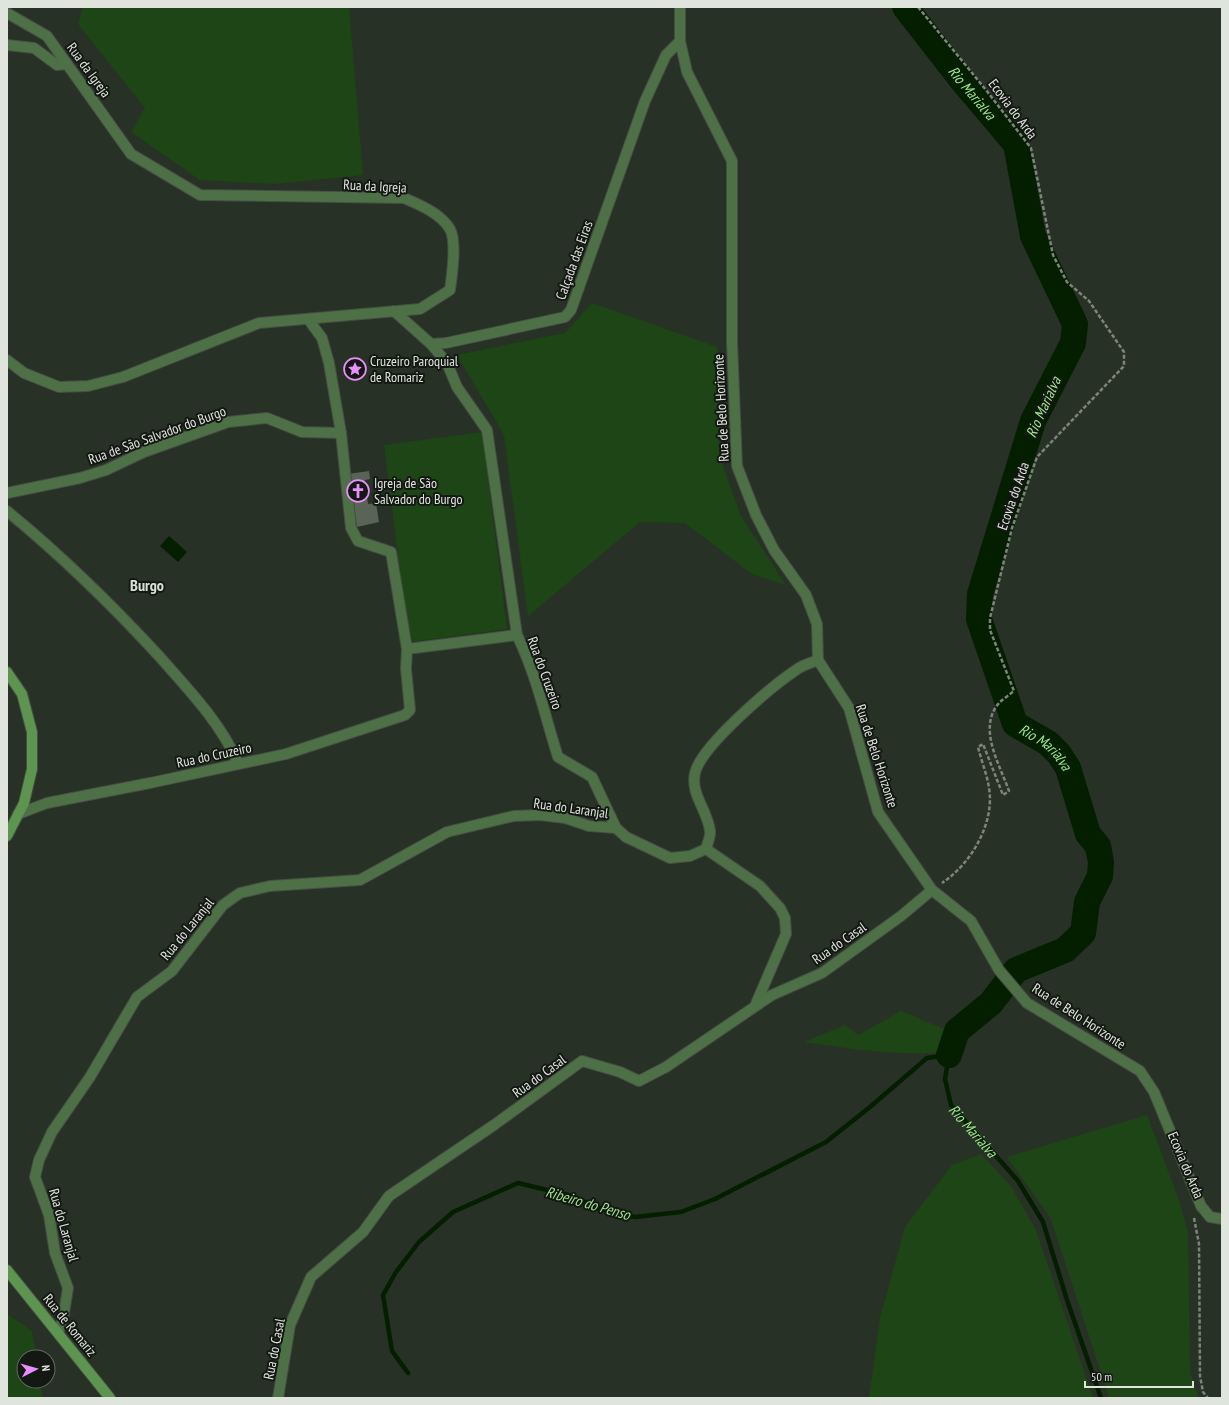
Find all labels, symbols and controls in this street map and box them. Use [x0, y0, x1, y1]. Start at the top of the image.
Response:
street label: Rua da Igreja [63, 39, 115, 101]
water label: Rio Marialva [945, 62, 1001, 124]
street label: Ecovia do Arda [985, 75, 1041, 143]
street label: Rua da Igreja [343, 175, 407, 197]
street label: Calçada das Eiras [551, 218, 597, 302]
place label: Cruzeiro Paroquial de Romariz [370, 352, 459, 386]
street label: Rua de Belo Horizonte [709, 353, 733, 462]
place icon: Cruzeiro Paroquial de Romariz [342, 356, 368, 382]
water label: Rio Marialva [1021, 373, 1065, 440]
street label: Rua de São Salvador do Burgo [86, 402, 228, 468]
street label: Ecovia do Arda [993, 460, 1033, 532]
place label: Igreja de São Salvador do Burgo [374, 474, 462, 508]
church icon: Igreja de São Salvador do Burgo [345, 478, 371, 504]
district label: Burgo [130, 575, 164, 595]
street label: Rua do Cruzeiro [524, 634, 566, 712]
street label: Rua de Belo Horizonte [852, 702, 902, 810]
water label: Rio Marialva [1016, 719, 1077, 775]
street label: Rua do Cruzeiro [175, 738, 253, 772]
street label: Rua do Laranjal [533, 794, 610, 822]
street label: Rua do Laranjal [156, 894, 218, 964]
street label: Rua do Casal [808, 917, 870, 968]
street label: Rua de Belo Horizonte [1029, 979, 1129, 1053]
street label: Rua do Casal [509, 1050, 570, 1101]
water label: Rio Marialva [945, 1100, 1003, 1162]
street label: Ecovia do Arda [1164, 1129, 1208, 1201]
water label: Ribeiro do Penso [544, 1182, 634, 1225]
street label: Rua do Laranjal [45, 1186, 83, 1264]
street label: Rua de Romariz [39, 1290, 101, 1360]
street label: Rua do Casal [259, 1316, 289, 1381]
north arrow [16, 1349, 56, 1389]
scale bar [1085, 1363, 1193, 1389]
text: N [39, 1364, 53, 1372]
text: 50 m [1091, 1369, 1112, 1384]

